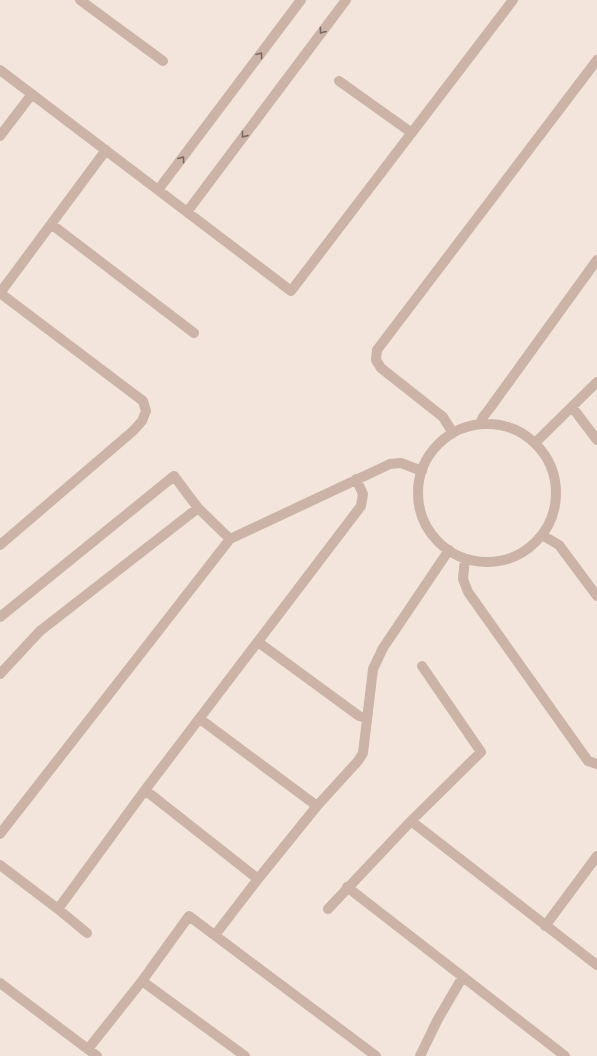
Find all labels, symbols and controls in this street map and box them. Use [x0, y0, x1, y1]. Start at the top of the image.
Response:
one-way arrow [320, 27, 327, 34]
one-way arrow [255, 52, 263, 59]
one-way arrow [242, 131, 249, 138]
one-way arrow [177, 156, 185, 163]

